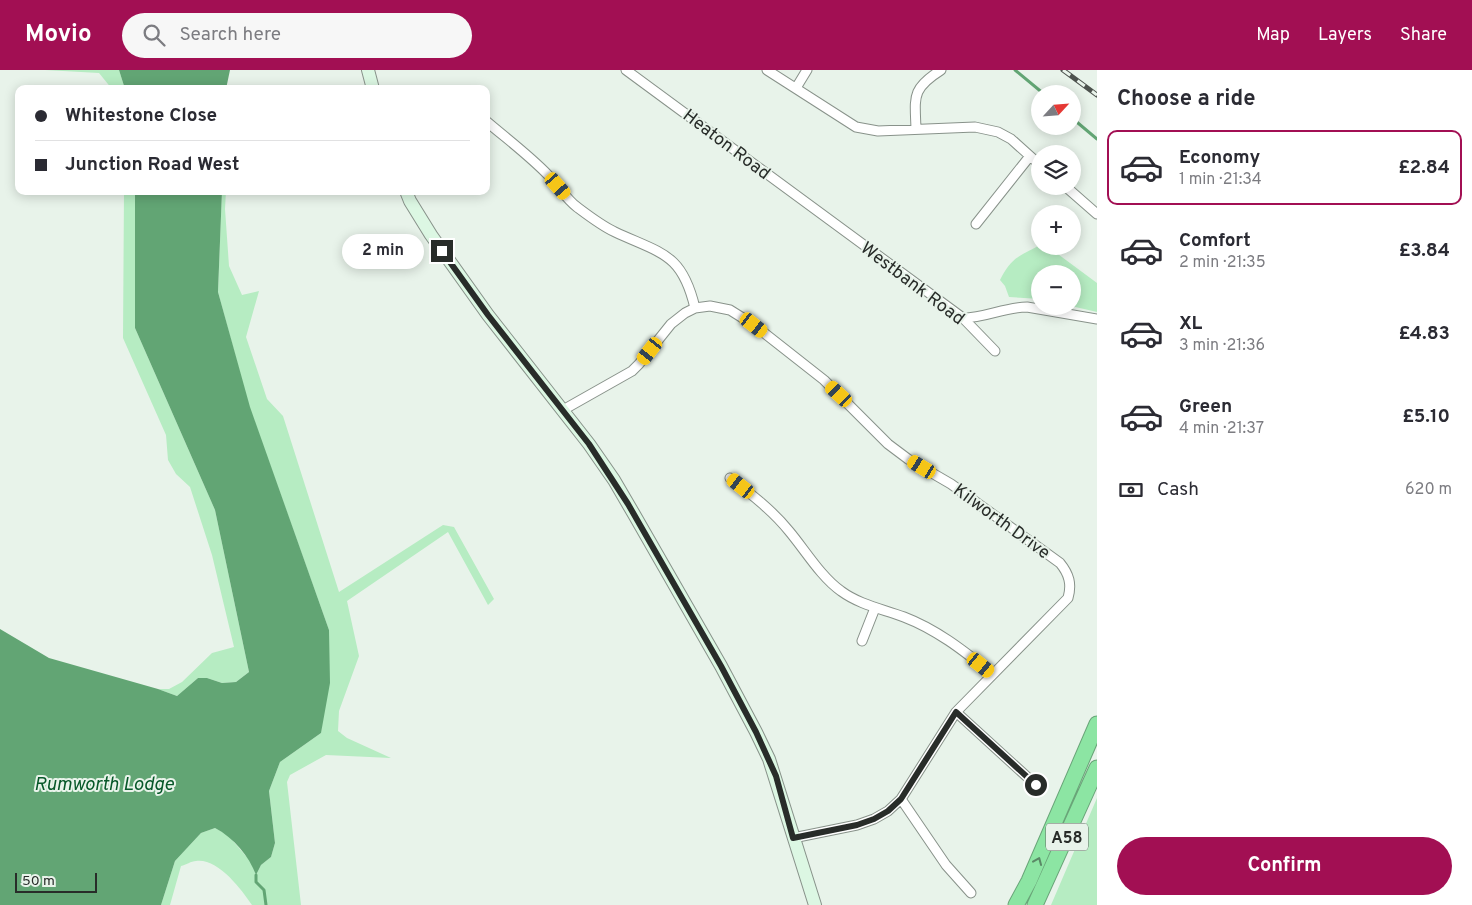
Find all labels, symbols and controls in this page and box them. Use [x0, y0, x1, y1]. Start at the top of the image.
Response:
search box [122, 13, 472, 58]
text: Movio [25, 20, 92, 50]
icon: search [140, 21, 168, 49]
text: Search here [180, 23, 281, 47]
text: Map [1256, 24, 1290, 47]
text: Layers [1318, 24, 1372, 47]
text: Share [1400, 24, 1447, 47]
north arrow [1031, 85, 1081, 135]
map controls [1031, 85, 1081, 315]
text: Choose a ride [1117, 86, 1255, 113]
text: Whitestone Close [65, 104, 217, 128]
street label: Heaton Road [678, 105, 775, 186]
button: layers [1031, 145, 1081, 195]
icon: car [1119, 145, 1164, 190]
text: Economy [1179, 146, 1260, 170]
text: Junction Road West [65, 153, 239, 177]
text: £2.84 [1398, 156, 1450, 180]
car [542, 170, 573, 202]
text: 1 min · 21:34 [1179, 170, 1262, 190]
button: + [1031, 205, 1081, 255]
icon: car [1119, 228, 1164, 273]
text: Comfort [1179, 229, 1251, 253]
callout: 2 min [342, 234, 424, 268]
street label: Westbank Road [855, 238, 969, 331]
text: £3.84 [1399, 239, 1450, 263]
route end [431, 240, 453, 262]
text: 2 min [362, 241, 404, 261]
text: 2 min · 21:35 [1179, 253, 1266, 273]
button: − [1031, 265, 1081, 315]
car [737, 310, 770, 340]
icon: car [1119, 311, 1164, 356]
text: XL [1179, 312, 1202, 336]
text: £4.83 [1398, 322, 1450, 346]
car [634, 335, 665, 367]
text: 3 min · 21:36 [1179, 336, 1265, 356]
car [822, 378, 855, 410]
icon: car [1119, 394, 1164, 439]
text: Green [1179, 395, 1232, 419]
text: £5.10 [1402, 405, 1450, 429]
text: 4 min · 21:37 [1179, 419, 1264, 439]
car [905, 453, 938, 481]
car [724, 471, 757, 501]
icon: cash [1117, 476, 1145, 504]
text: Cash [1157, 478, 1199, 502]
street label: Kilworth Drive [948, 479, 1054, 565]
text: 620 m [1405, 480, 1452, 500]
car [964, 650, 997, 680]
water label: Rumworth Lodge [34, 773, 174, 797]
route start [1025, 774, 1047, 796]
road number: A58 [1046, 824, 1088, 850]
button: Confirm [1117, 837, 1452, 895]
one-way arrow [1031, 857, 1042, 866]
scale bar [15, 870, 98, 893]
text: 50 m [22, 873, 55, 890]

